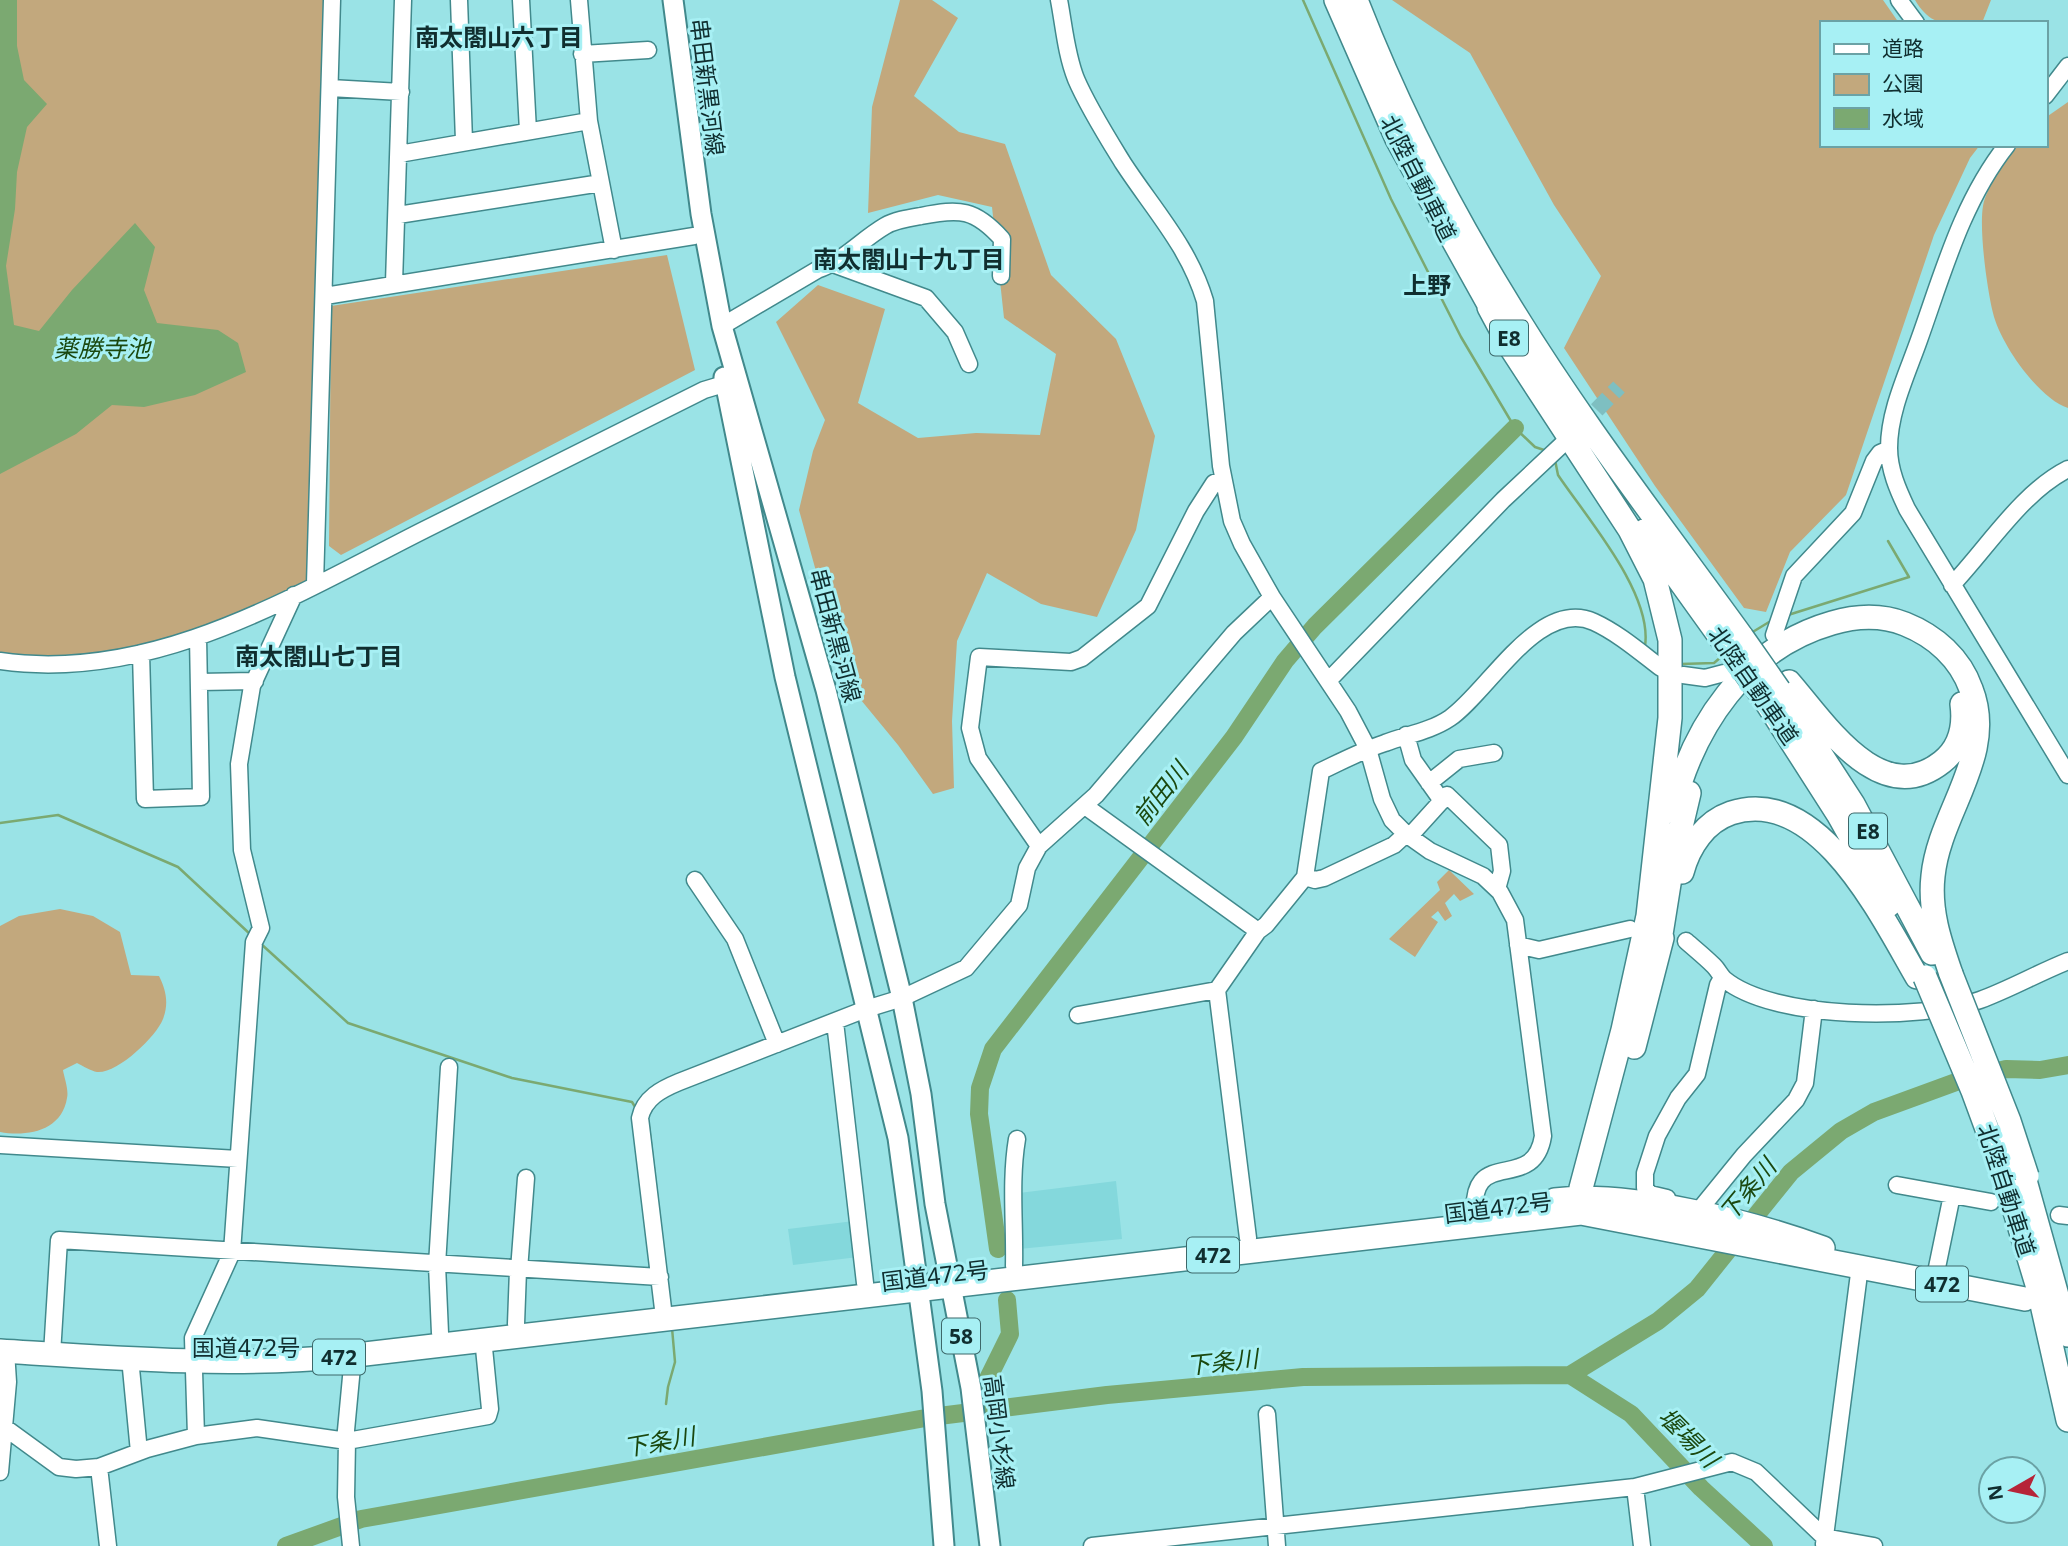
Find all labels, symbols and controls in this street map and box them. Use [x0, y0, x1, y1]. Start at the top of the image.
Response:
street label: 串田新黒河線 [684, 17, 732, 157]
district label: 南太閤山六丁目 [415, 20, 583, 53]
legend [1820, 21, 2047, 147]
text: 道路 [1882, 34, 1924, 62]
text: 公園 [1882, 69, 1924, 97]
text: 水域 [1882, 104, 1924, 132]
street label: 北陸自動車道 [1373, 109, 1465, 247]
district label: 南太閤山十九丁目 [813, 242, 1005, 275]
district label: 上野 [1403, 268, 1451, 301]
road number: E8 [1490, 320, 1528, 356]
water label: 薬勝寺池 [54, 331, 152, 364]
street label: 串田新黒河線 [803, 564, 869, 706]
street label: 北陸自動車道 [1701, 619, 1807, 751]
district label: 南太閤山七丁目 [235, 639, 403, 672]
water label: 前田川 [1125, 752, 1197, 832]
road number: E8 [1849, 814, 1887, 848]
street label: 北陸自動車道 [1970, 1119, 2044, 1261]
water label: 下条川 [1711, 1149, 1785, 1227]
street label: 国道472号 [1442, 1185, 1554, 1229]
road number: 472 [1187, 1238, 1239, 1272]
street label: 国道472号 [879, 1253, 991, 1297]
road number: 472 [1916, 1266, 1968, 1302]
road number: 58 [942, 1318, 980, 1354]
street label: 国道472号 [192, 1331, 300, 1363]
road number: 472 [313, 1340, 365, 1374]
water label: 下条川 [1184, 1341, 1263, 1381]
street label: 高岡小杉線 [977, 1373, 1023, 1491]
water label: 堰場川 [1652, 1400, 1728, 1476]
water label: 下条川 [621, 1418, 700, 1464]
north arrow [1977, 1455, 2047, 1525]
text: N [1981, 1483, 2009, 1502]

